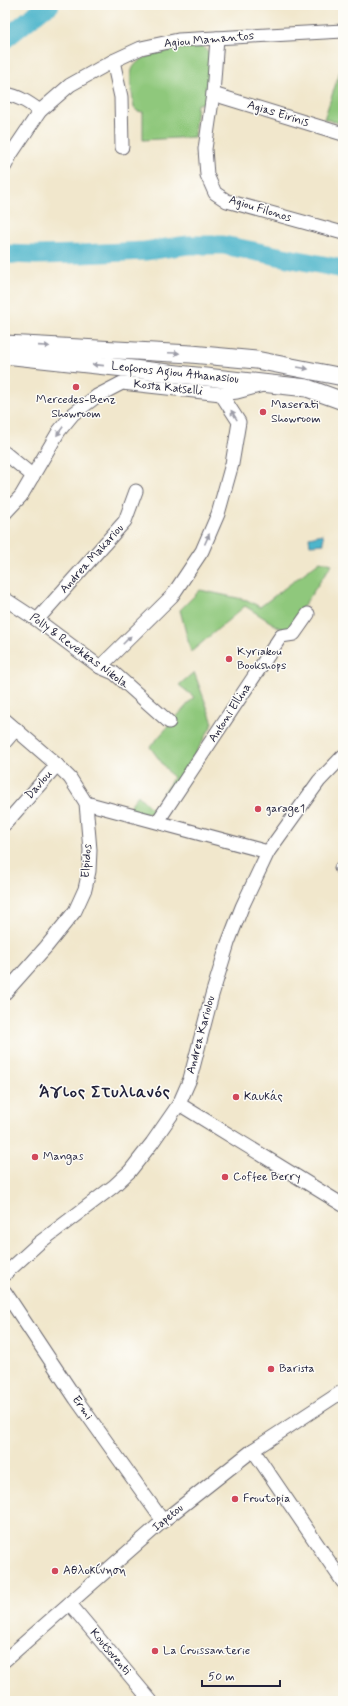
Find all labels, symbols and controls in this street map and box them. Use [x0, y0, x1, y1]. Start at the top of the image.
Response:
street label: Agiou Mamantos [163, 28, 255, 52]
street label: Agias Eirinis [245, 97, 311, 131]
street label: Agiou Filonos [227, 192, 294, 226]
one-way arrow [38, 343, 50, 350]
one-way arrow [168, 350, 180, 357]
street label: Leoforos Agiou Athanasiou [110, 358, 239, 389]
one-way arrow [92, 361, 104, 368]
one-way arrow [297, 365, 309, 371]
street label: Kosta Katselli [133, 376, 203, 400]
marker: Mercedes-Benz Showroom [71, 382, 81, 392]
place label: Mercedes-Benz Showroom [36, 392, 116, 422]
place label: Maserati Showroom [271, 397, 321, 427]
marker: Maserati Showroom [258, 407, 268, 417]
one-way arrow [230, 410, 238, 420]
one-way arrow [56, 425, 64, 436]
street label: Andrea Makariou [56, 521, 128, 597]
one-way arrow [204, 533, 210, 544]
street label: Polly & Revekkas Nikola [26, 610, 132, 693]
one-way arrow [122, 635, 132, 645]
place label: Kyriakou Bookshops [237, 644, 286, 674]
marker: Kyriakou Bookshops [224, 654, 234, 664]
street label: Antoni Ellina [205, 680, 255, 746]
street label: Davlou [22, 767, 57, 803]
place label: garage1 [266, 801, 305, 817]
marker: garage1 [253, 804, 263, 814]
street label: Elpidos [78, 843, 96, 879]
street label: Andrea Kariolou [183, 994, 219, 1076]
district label: Άγιος Στυλιανός [39, 1082, 171, 1103]
place label: Καυκάς [244, 1089, 283, 1105]
marker: Καυκάς [231, 1092, 241, 1102]
place label: Mangas [43, 1149, 84, 1165]
marker: Mangas [30, 1152, 40, 1162]
place label: Coffee Berry [233, 1169, 301, 1185]
marker: Coffee Berry [220, 1172, 230, 1182]
place label: Barista [279, 1361, 315, 1377]
marker: Barista [266, 1364, 276, 1374]
street label: Ermi [68, 1393, 96, 1423]
place label: Froutopia [243, 1491, 290, 1507]
marker: Froutopia [230, 1494, 240, 1504]
street label: Iapetou [149, 1500, 187, 1536]
place label: Αθλοκίνηση [63, 1563, 126, 1579]
marker: Αθλοκίνηση [50, 1566, 60, 1576]
street label: Koutsoventi [86, 1626, 134, 1679]
place label: La Croissanterie [163, 1643, 250, 1659]
marker: La Croissanterie [150, 1646, 160, 1656]
scale bar [202, 1662, 280, 1688]
text: 50 m [208, 1669, 235, 1685]

